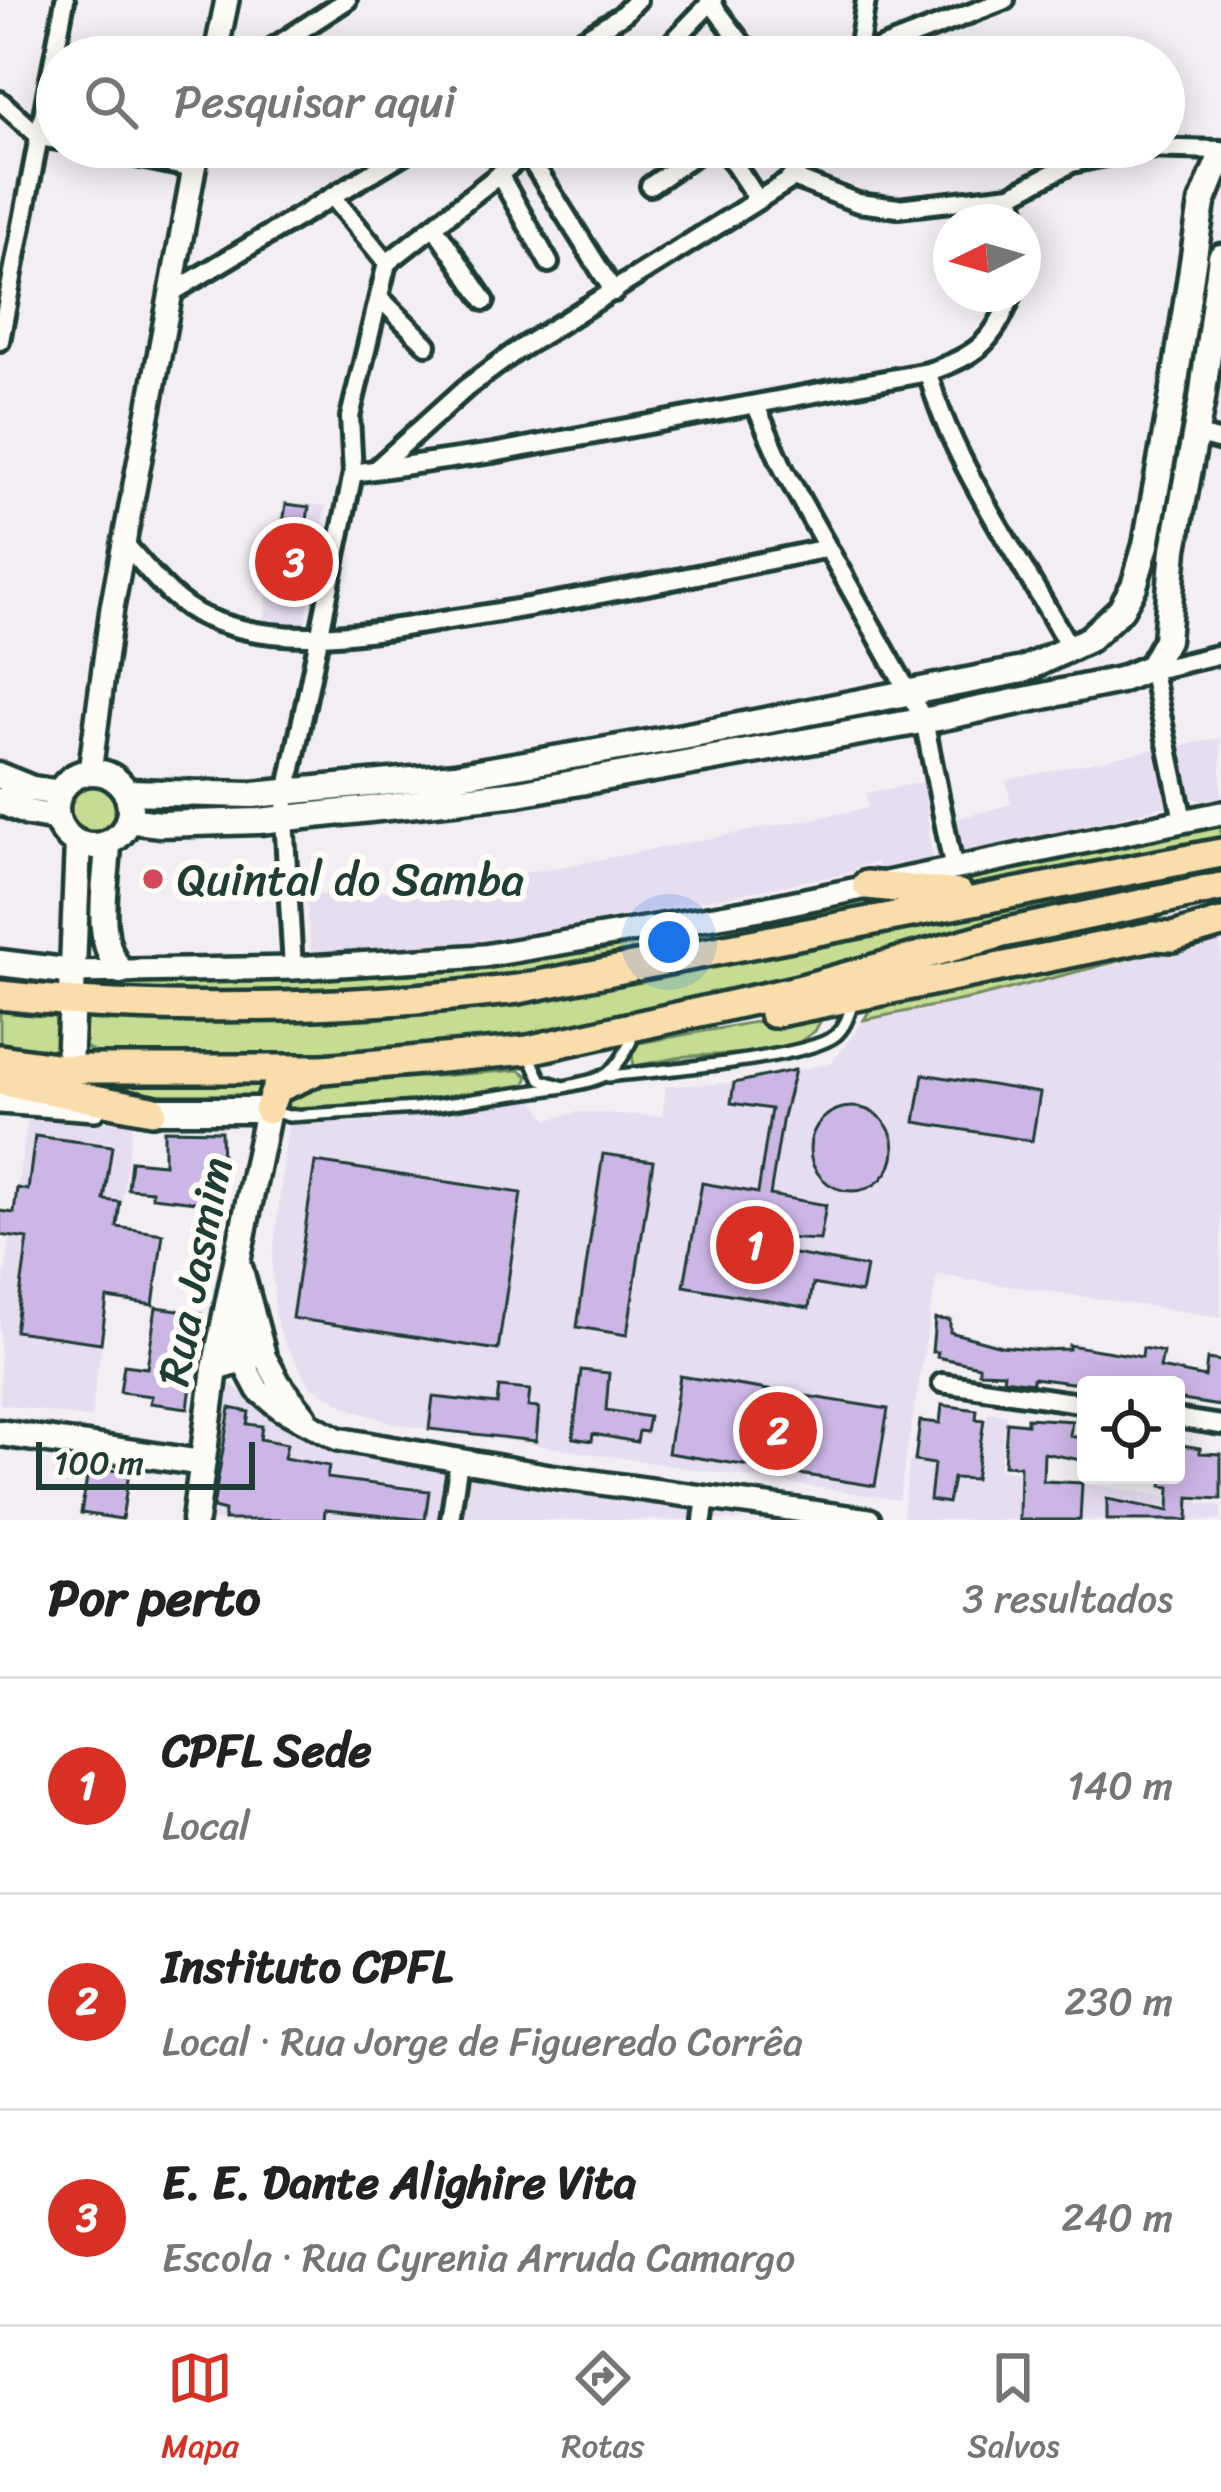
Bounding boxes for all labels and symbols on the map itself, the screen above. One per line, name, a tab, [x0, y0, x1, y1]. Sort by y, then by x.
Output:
north arrow	[933, 204, 1041, 312]
pin: 3	[255, 517, 333, 607]
place label: Quintal do Samba	[177, 840, 524, 920]
marker: Quintal do Samba	[140, 866, 166, 892]
your location	[639, 912, 699, 972]
street label: Rua Jasmim	[134, 1150, 256, 1393]
pin: 1	[716, 1200, 794, 1290]
pin: 2	[739, 1386, 817, 1476]
scale bar	[36, 1436, 255, 1489]

